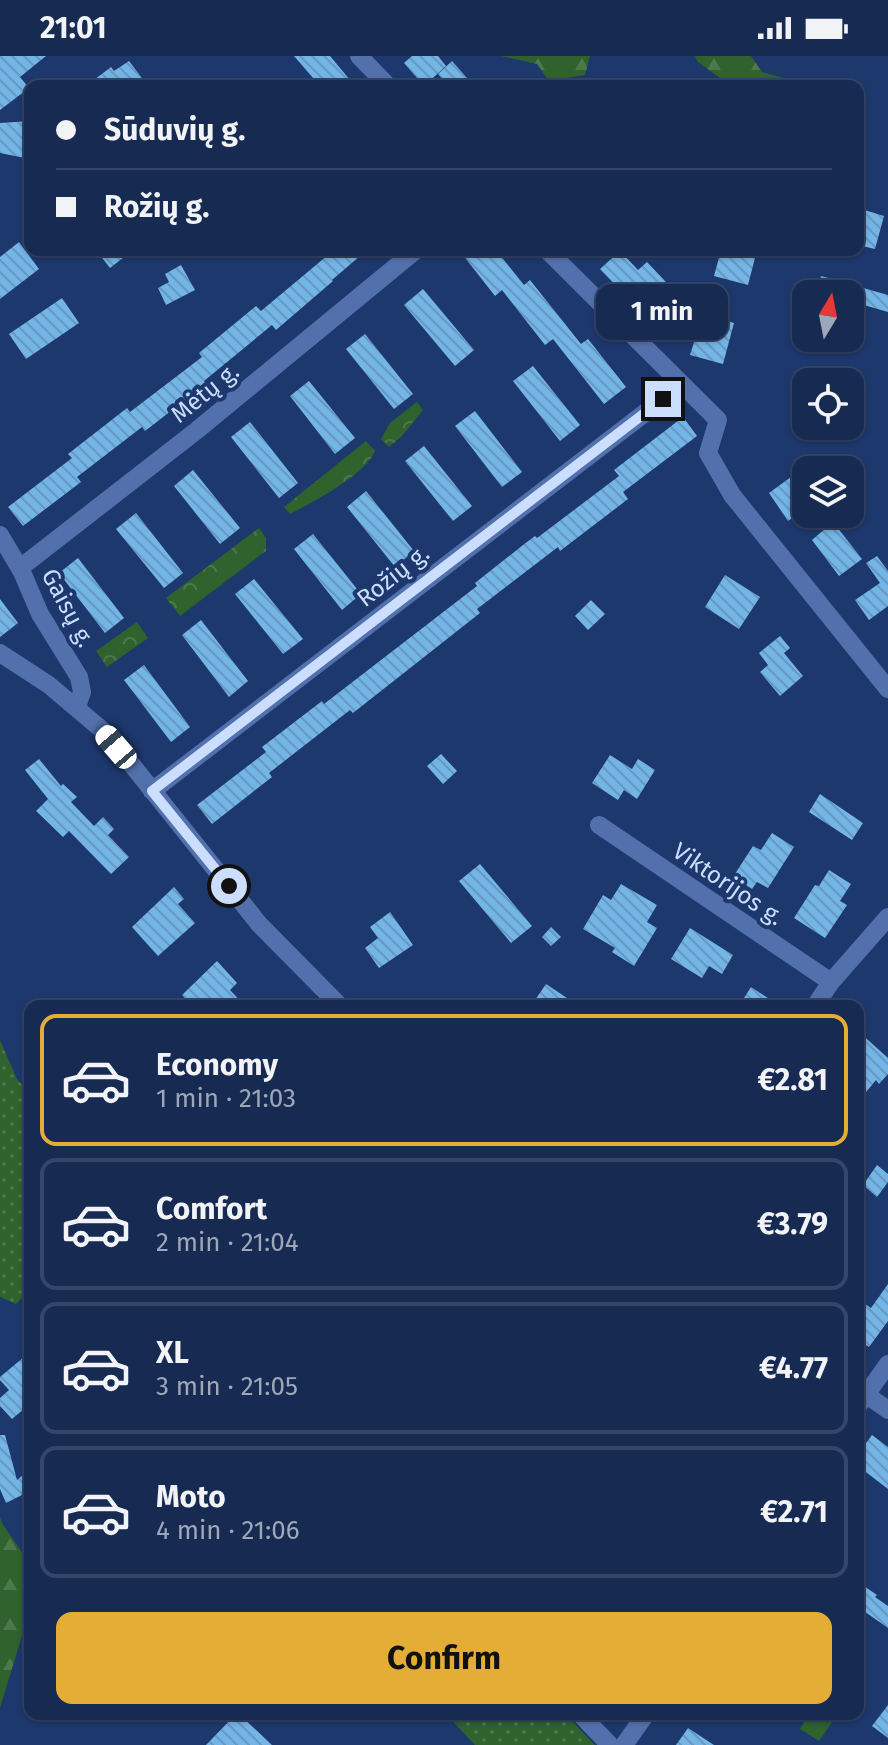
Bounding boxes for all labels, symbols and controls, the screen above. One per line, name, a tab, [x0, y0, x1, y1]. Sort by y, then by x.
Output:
text: 21:01	[40, 10, 107, 46]
text: Sūduvių g.	[104, 112, 245, 148]
text: Rožių g.	[104, 189, 210, 225]
north arrow	[792, 280, 864, 352]
map controls	[792, 280, 864, 528]
callout: 1 min	[597, 283, 729, 339]
text: 1 min	[631, 296, 693, 327]
street label: Mėtų g.	[165, 357, 245, 429]
button: locate	[792, 368, 864, 440]
route end	[645, 381, 681, 417]
button: layers	[792, 456, 864, 528]
street label: Rožių g.	[351, 539, 435, 613]
street label: Gaisų g.	[36, 564, 100, 652]
car	[91, 721, 141, 773]
street label: Viktorijos g.	[667, 837, 789, 931]
route start	[211, 868, 247, 904]
icon: car	[60, 1044, 132, 1116]
text: Economy	[156, 1047, 278, 1083]
text: €2.81	[757, 1062, 828, 1098]
text: 1 min · 21:03	[156, 1083, 296, 1114]
icon: car	[60, 1188, 132, 1260]
text: Comfort	[156, 1191, 267, 1227]
text: €3.79	[757, 1206, 828, 1242]
text: 2 min · 21:04	[156, 1227, 299, 1258]
icon: car	[60, 1332, 132, 1404]
text: XL	[156, 1335, 189, 1371]
text: €4.77	[759, 1350, 828, 1386]
text: 3 min · 21:05	[156, 1371, 298, 1402]
icon: car	[60, 1476, 132, 1548]
text: Moto	[156, 1479, 226, 1515]
text: €2.71	[760, 1494, 828, 1530]
text: 4 min · 21:06	[156, 1515, 300, 1546]
button: Confirm	[56, 1612, 832, 1704]

